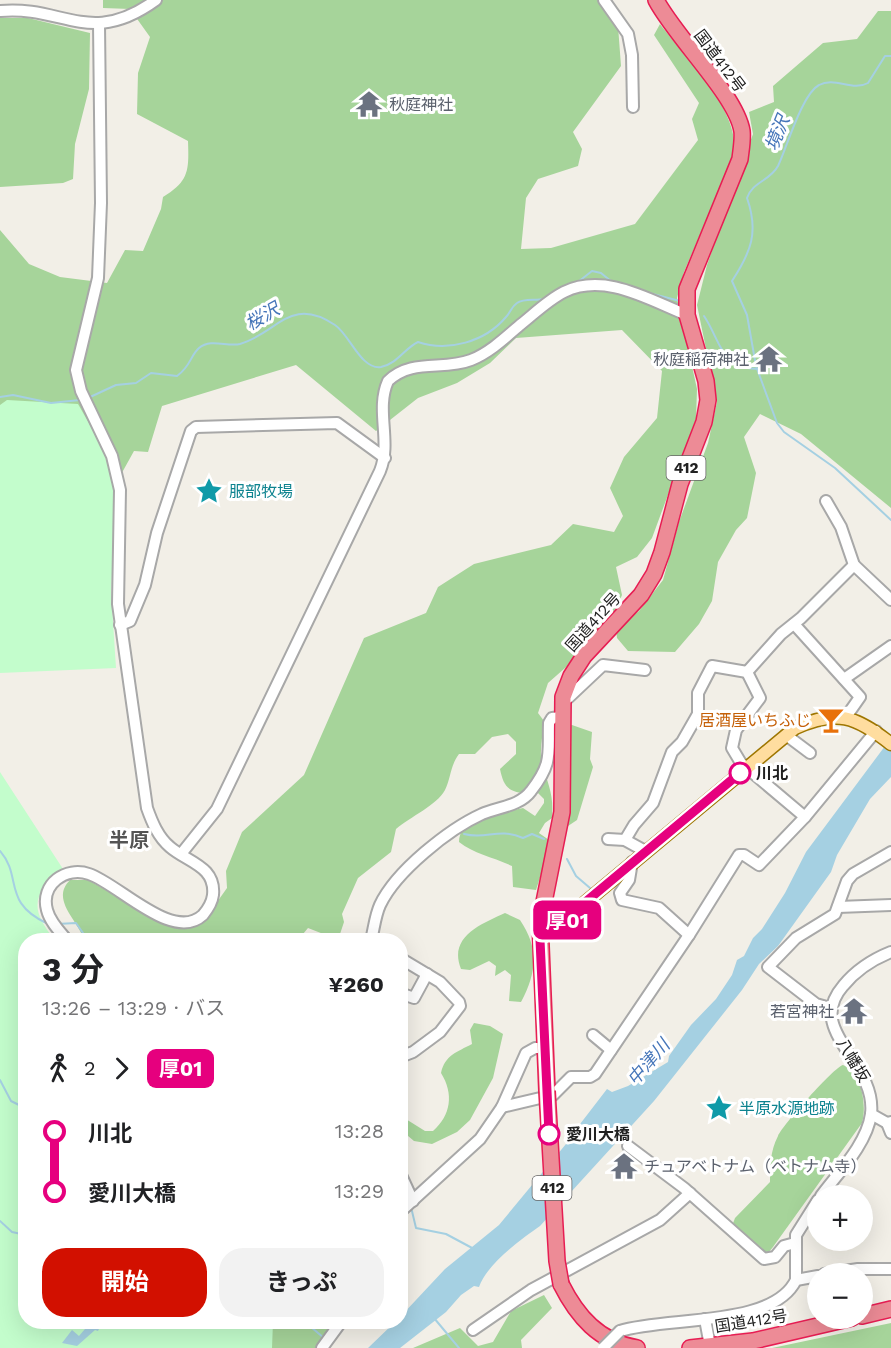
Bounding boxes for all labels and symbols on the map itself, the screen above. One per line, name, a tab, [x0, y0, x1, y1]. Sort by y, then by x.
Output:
street label: 国道412号	[690, 26, 750, 96]
temple icon: 秋庭神社	[354, 89, 384, 119]
place label: 秋庭神社	[389, 95, 453, 114]
water label: 境沢	[761, 111, 794, 154]
water label: 桜沢	[241, 297, 285, 334]
temple icon: 秋庭稲荷神社	[754, 344, 784, 374]
place label: 秋庭稲荷神社	[653, 350, 749, 369]
road number: 412	[666, 456, 706, 480]
place icon: 服部牧場	[194, 476, 224, 506]
place label: 服部牧場	[229, 482, 293, 501]
street label: 国道412号	[561, 588, 625, 656]
bar icon: 居酒屋いちふじ	[816, 705, 846, 735]
place label: 居酒屋いちふじ	[699, 711, 811, 730]
marker: 川北	[729, 762, 751, 784]
place label: 川北	[756, 764, 788, 783]
district label: 半原	[109, 828, 149, 852]
line badge: 厚01	[532, 900, 602, 940]
temple icon: 若宮神社	[839, 996, 869, 1026]
place label: 若宮神社	[770, 1002, 834, 1021]
water label: 中津川	[622, 1033, 675, 1089]
street label: 八幡坂	[832, 1035, 874, 1085]
place icon: 半原水源地跡	[704, 1093, 734, 1123]
place label: 半原水源地跡	[739, 1099, 835, 1118]
marker: 愛川大橋	[538, 1123, 560, 1145]
place label: 愛川大橋	[566, 1125, 630, 1144]
temple icon: チュアベトナム（ベトナム寺）	[609, 1151, 639, 1181]
place label: チュアベトナム（ベトナム寺）	[644, 1157, 866, 1176]
road number: 412	[532, 1176, 572, 1200]
street label: 国道412号	[713, 1306, 789, 1336]

